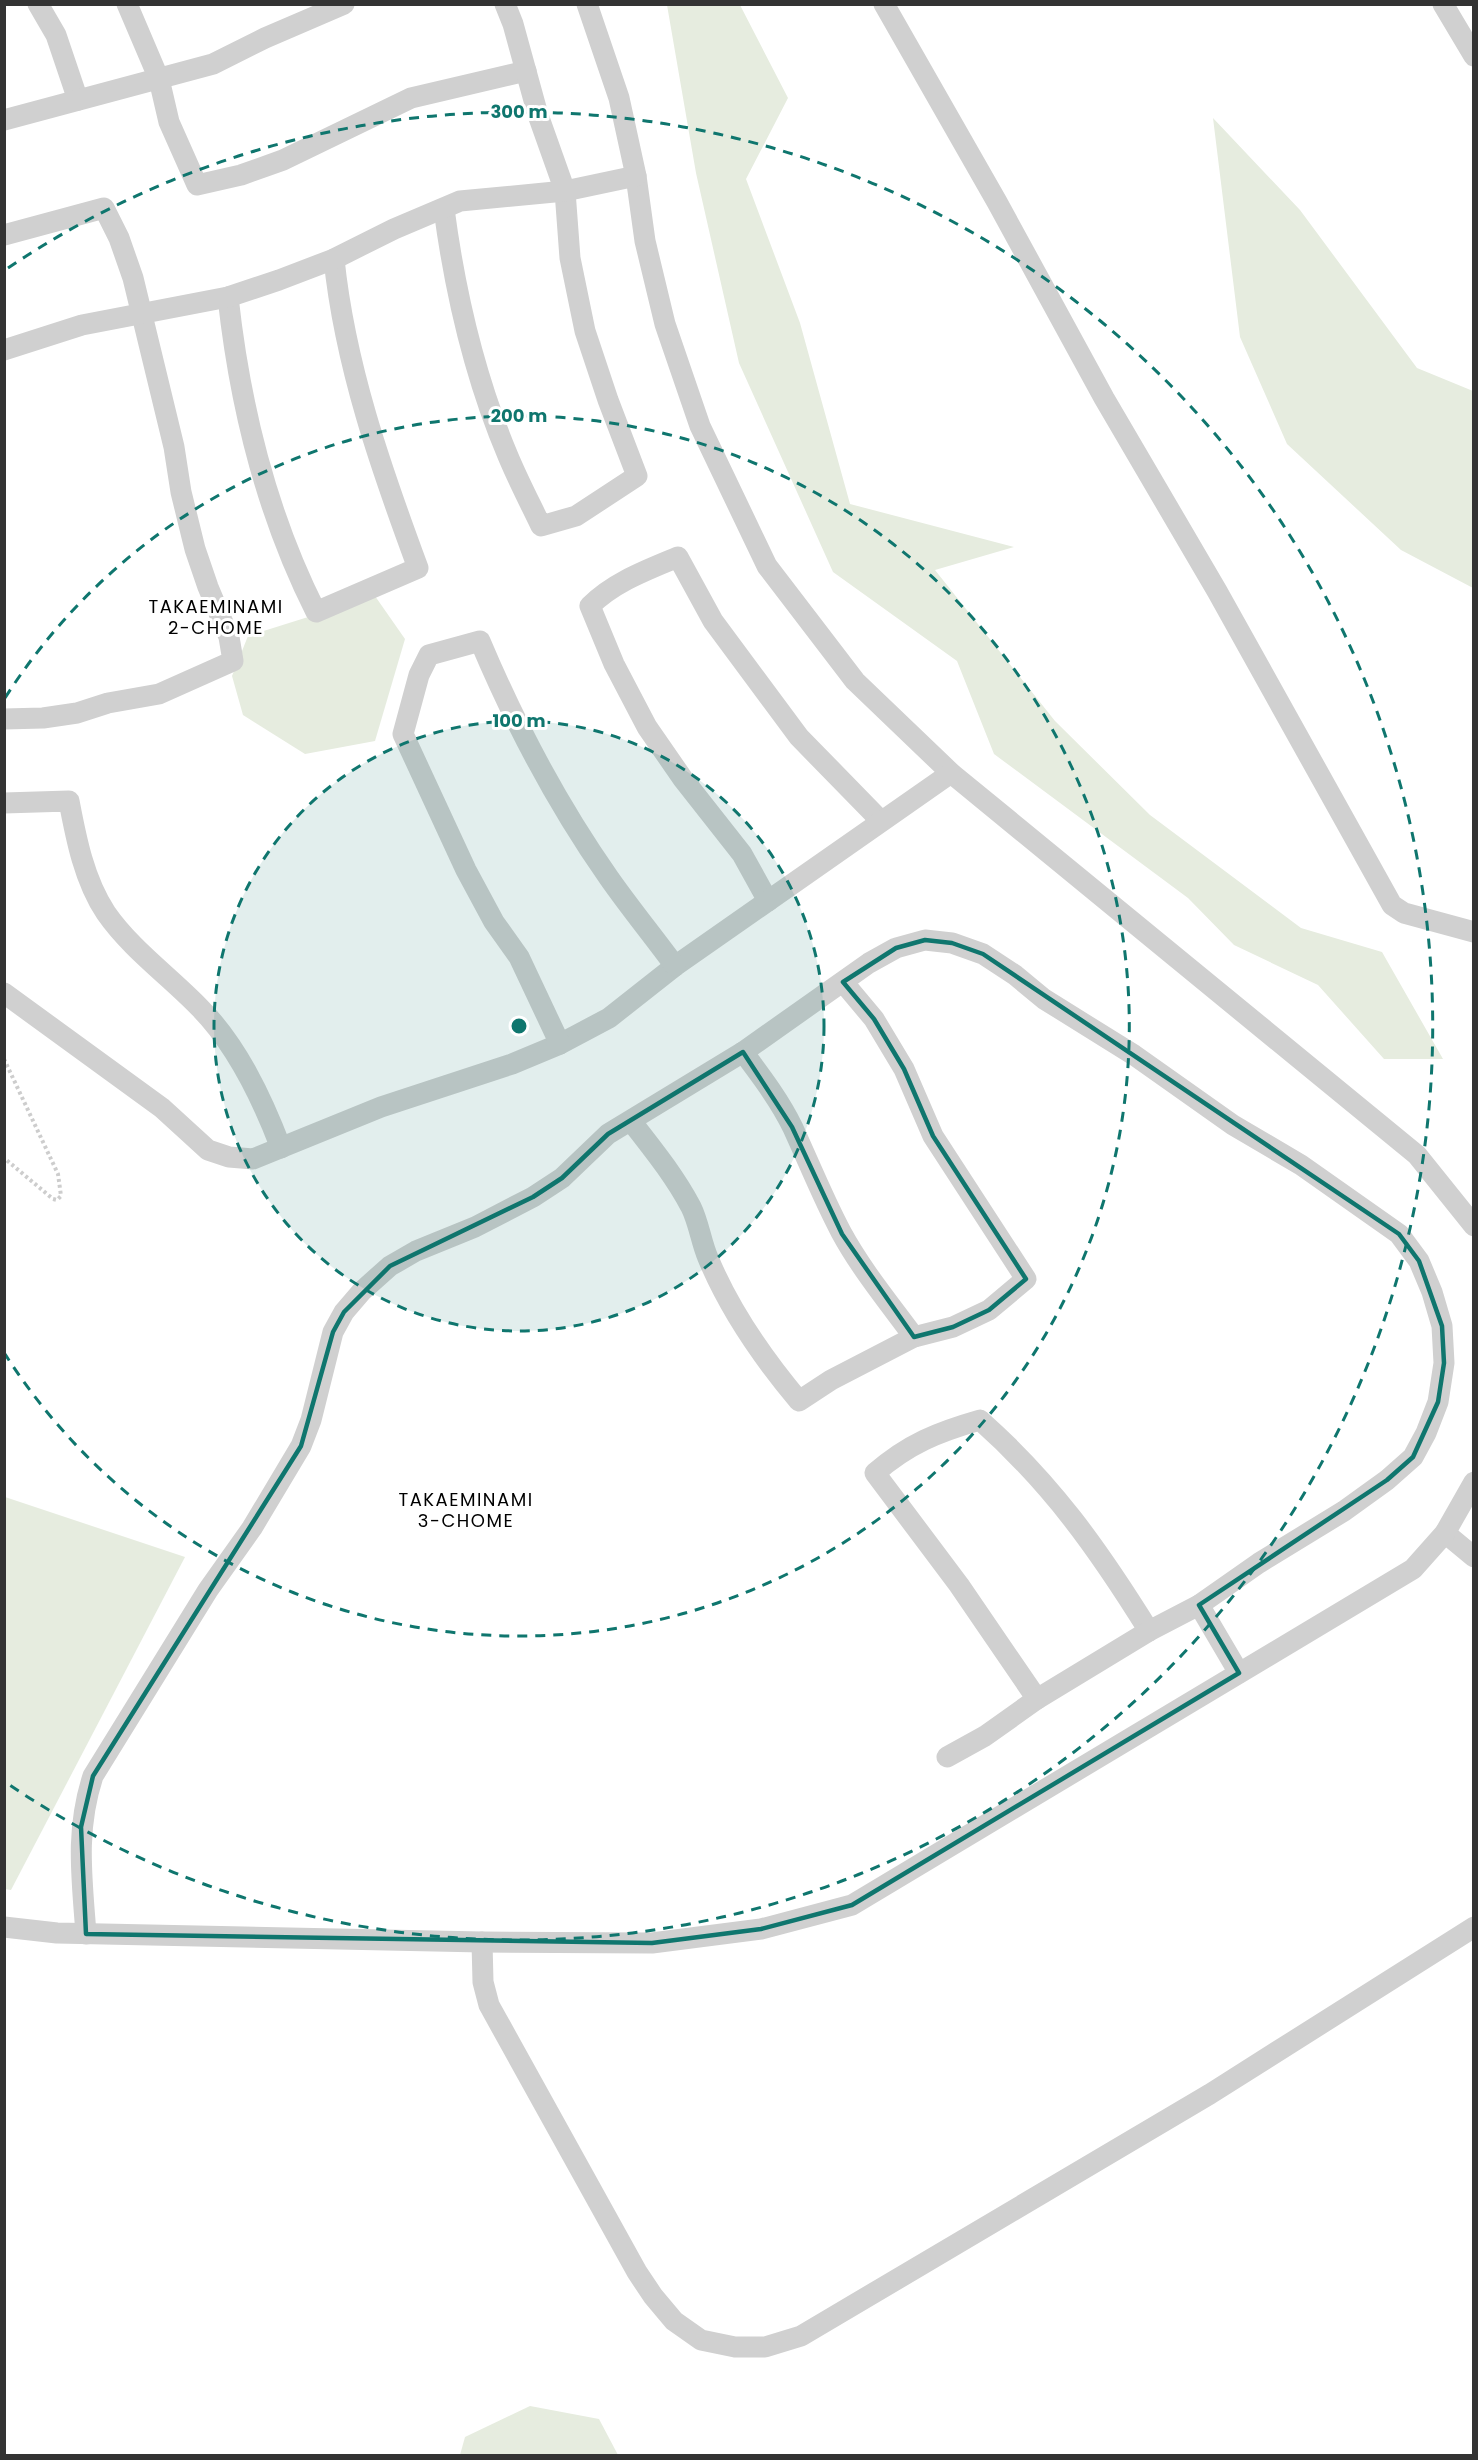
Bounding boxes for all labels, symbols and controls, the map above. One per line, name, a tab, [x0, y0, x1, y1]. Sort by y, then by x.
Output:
text: 300 m	[490, 99, 548, 124]
text: 200 m	[491, 403, 547, 428]
district label: TAKAEMINAMI 2-CHOME	[148, 594, 284, 640]
text: 100 m	[492, 708, 546, 733]
centre of rings	[509, 1016, 529, 1036]
district label: TAKAEMINAMI 3-CHOME	[398, 1487, 534, 1533]

